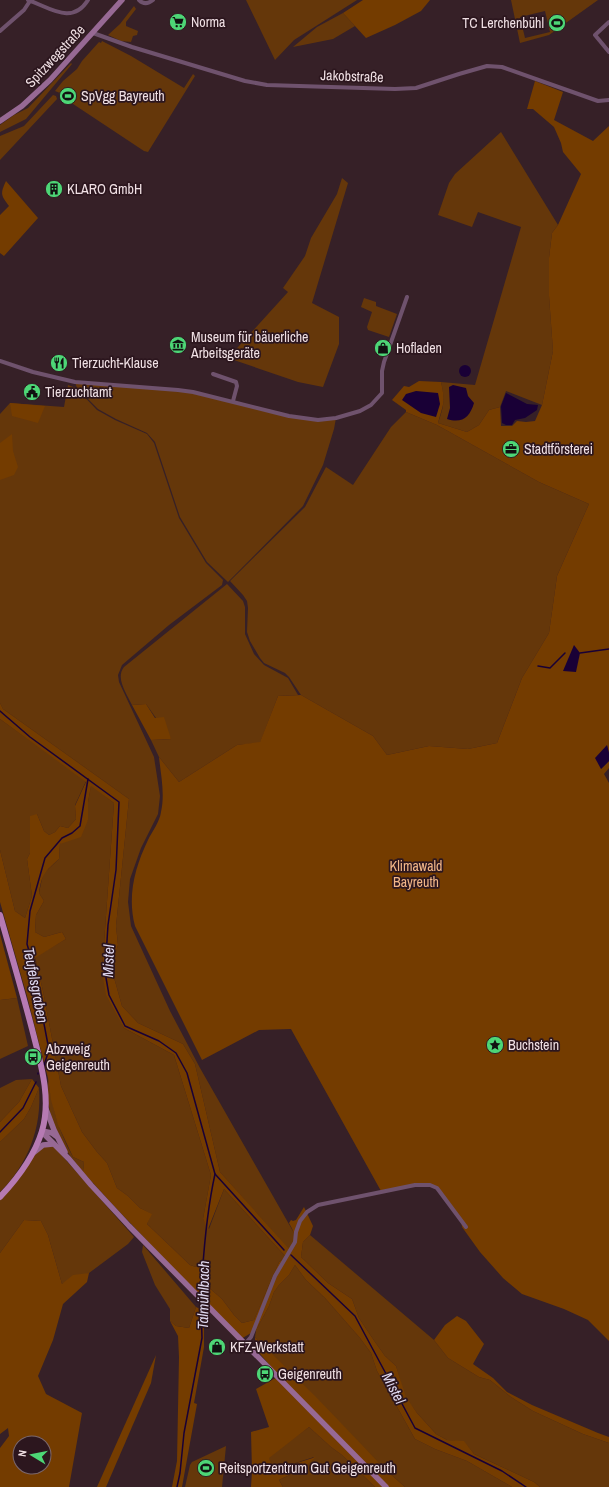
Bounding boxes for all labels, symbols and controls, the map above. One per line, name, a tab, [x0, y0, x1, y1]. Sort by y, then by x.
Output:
supermarket icon: Norma	[168, 12, 188, 32]
place label: Norma	[191, 13, 226, 31]
sports icon: TC Lerchenbühl	[547, 13, 567, 33]
place label: TC Lerchenbühl	[462, 14, 544, 32]
street label: Spitzwegstraße	[21, 21, 89, 91]
street label: Jakobstraße	[320, 66, 384, 86]
sports icon: SpVgg Bayreuth	[58, 86, 78, 106]
place label: SpVgg Bayreuth	[81, 87, 165, 105]
building icon: KLARO GmbH	[44, 179, 64, 199]
place label: KLARO GmbH	[67, 180, 142, 198]
place label: Museum für bäuerliche Arbeitsgeräte	[190, 328, 308, 362]
museum icon: Museum für bäuerliche Arbeitsgeräte	[168, 335, 188, 355]
shop icon: Hofladen	[373, 338, 393, 358]
place label: Hofladen	[396, 339, 442, 357]
restaurant icon: Tierzucht-Klause	[49, 353, 69, 373]
place label: Tierzucht-Klause	[72, 354, 159, 372]
public building icon: Tierzuchtamt	[22, 382, 42, 402]
place label: Tierzuchtamt	[45, 383, 112, 401]
office icon: Stadtförsterei	[501, 439, 521, 459]
place label: Stadtförsterei	[524, 440, 593, 458]
park label: Klimawald Bayreuth	[390, 857, 442, 891]
water label: Mistel	[97, 944, 119, 978]
water label: Teufelsgraben	[18, 945, 54, 1025]
place icon: Buchstein	[485, 1035, 505, 1055]
place label: Buchstein	[508, 1036, 559, 1054]
place label: Abzweig Geigenreuth	[45, 1040, 110, 1074]
bus stop icon: Abzweig Geigenreuth	[23, 1047, 43, 1067]
water label: Talmühlbach	[192, 1260, 214, 1330]
shop icon: KFZ-Werkstatt	[207, 1337, 227, 1357]
place label: KFZ-Werkstatt	[230, 1338, 304, 1356]
bus stop icon: Geigenreuth	[255, 1364, 275, 1384]
place label: Geigenreuth	[278, 1365, 342, 1383]
water label: Mistel	[377, 1369, 411, 1408]
north arrow	[12, 1435, 52, 1475]
text: N	[15, 1449, 30, 1458]
sports icon: Reitsportzentrum Gut Geigenreuth	[196, 1458, 216, 1478]
place label: Reitsportzentrum Gut Geigenreuth	[219, 1459, 396, 1477]

